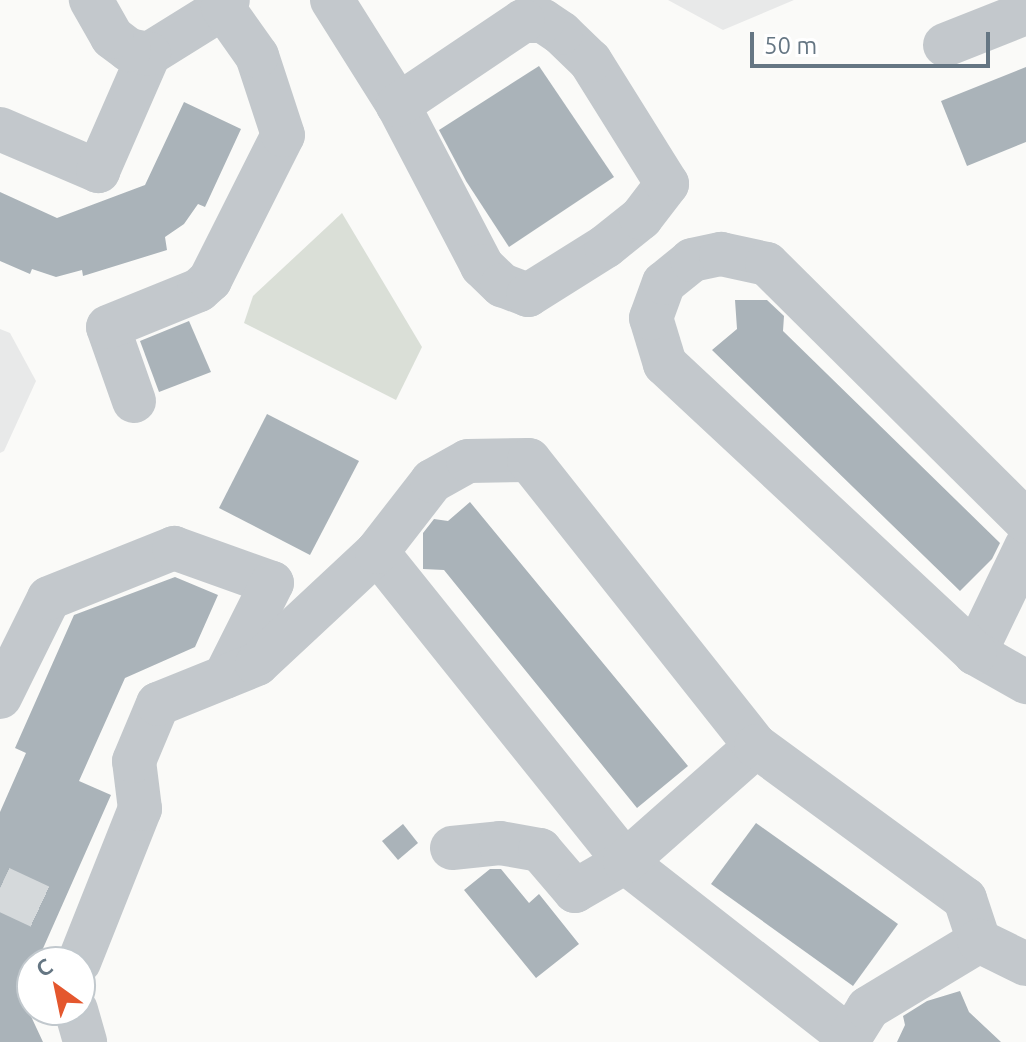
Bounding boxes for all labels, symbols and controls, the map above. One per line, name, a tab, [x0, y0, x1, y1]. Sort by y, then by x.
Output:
scale bar	[754, 16, 994, 66]
text: 50 m	[764, 32, 817, 59]
north arrow	[16, 946, 96, 1026]
text: С	[31, 953, 56, 981]

